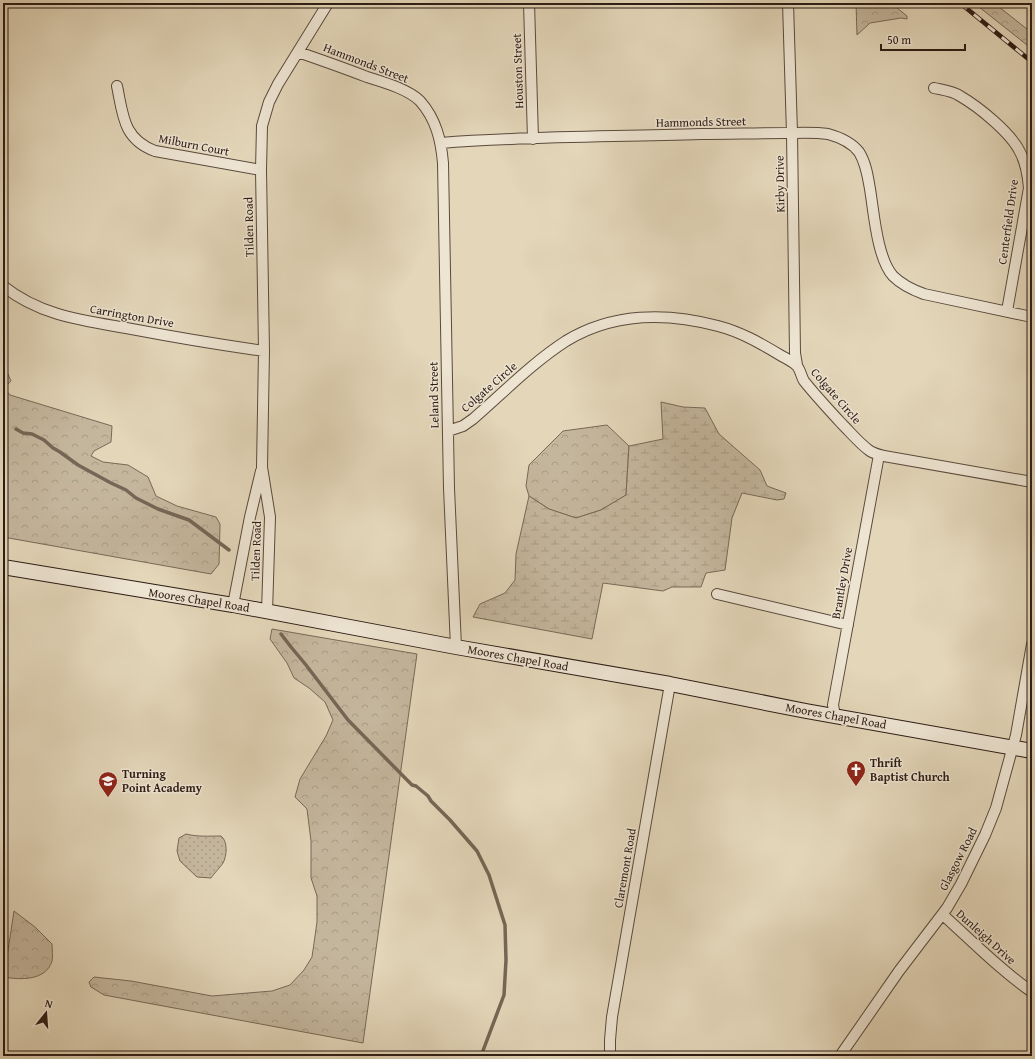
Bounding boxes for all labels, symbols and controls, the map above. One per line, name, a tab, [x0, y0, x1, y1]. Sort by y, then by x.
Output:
scale bar	[881, 26, 965, 52]
text: 50 m	[887, 31, 911, 48]
street label: Houston Street	[508, 32, 527, 109]
street label: Hammonds Street	[321, 38, 412, 87]
street label: Hammonds Street	[656, 112, 747, 131]
street label: Milburn Court	[157, 129, 232, 160]
street label: Kirby Drive	[770, 155, 788, 213]
street label: Centerfield Drive	[993, 178, 1022, 266]
street label: Tilden Road	[239, 196, 258, 257]
street label: Carrington Drive	[89, 300, 176, 331]
street label: Colgate Circle	[457, 357, 521, 416]
street label: Leland Street	[424, 361, 443, 428]
street label: Colgate Circle	[807, 364, 866, 428]
street label: Tilden Road	[246, 520, 265, 581]
street label: Brantley Drive	[827, 545, 856, 620]
street label: Moores Chapel Road	[147, 583, 251, 616]
street label: Moores Chapel Road	[466, 640, 570, 675]
street label: Moores Chapel Road	[784, 698, 888, 733]
place label: Thrift Baptist Church	[870, 754, 950, 785]
church icon: Thrift Baptist Church	[845, 759, 867, 787]
place label: Turning Point Academy	[122, 765, 203, 796]
school or university icon: Turning Point Academy	[97, 770, 119, 798]
street label: Glasgow Road	[934, 824, 981, 893]
street label: Claremont Road	[609, 826, 640, 909]
street label: Dunleigh Drive	[953, 905, 1020, 968]
north arrow	[26, 993, 66, 1033]
text: N	[43, 995, 55, 1012]

